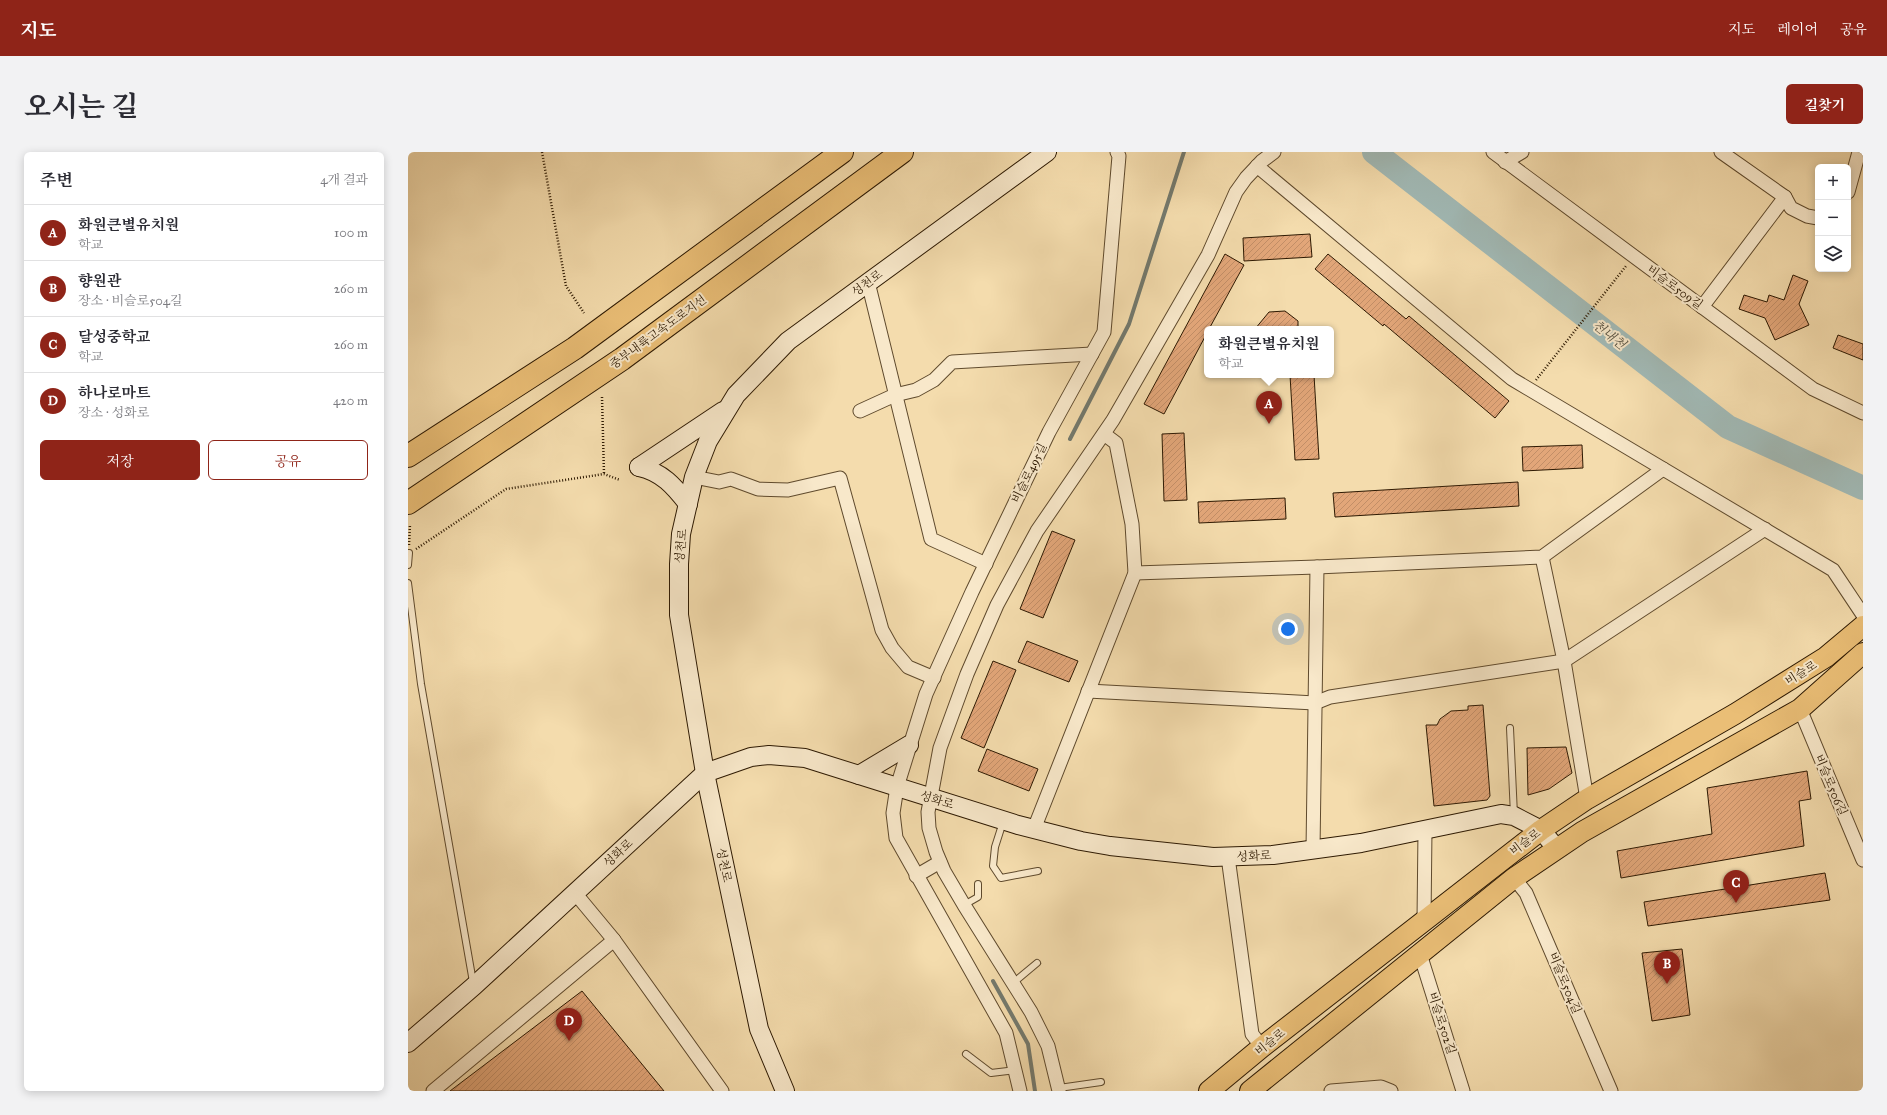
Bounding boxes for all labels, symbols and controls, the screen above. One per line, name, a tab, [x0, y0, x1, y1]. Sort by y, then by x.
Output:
text: 지도	[20, 19, 57, 42]
text: 지도	[1728, 21, 1755, 38]
text: 레이어	[1777, 21, 1818, 38]
text: 공유	[1840, 21, 1867, 38]
button: 길찾기	[1786, 84, 1863, 124]
text: 오시는 길	[24, 89, 138, 124]
map controls	[1815, 164, 1851, 272]
button: +	[1815, 164, 1851, 200]
text: 주변	[40, 170, 73, 191]
text: 4개 결과	[320, 172, 368, 188]
button: −	[1815, 200, 1851, 236]
text: 화원큰별유치원	[78, 216, 179, 234]
text: A	[49, 225, 57, 241]
text: 100 m	[334, 225, 368, 241]
button: layers	[1815, 236, 1851, 272]
text: 학교	[78, 237, 103, 253]
street label: 비슬로509길	[1644, 262, 1706, 312]
street label: 성천로	[849, 267, 885, 299]
text: 향원관	[78, 272, 121, 290]
text: B	[49, 281, 57, 297]
text: 260 m	[334, 281, 368, 297]
street label: 중부내륙고속도로지선	[607, 292, 709, 372]
text: 장소 · 비슬로504길	[78, 293, 183, 309]
water label: 천내천	[1589, 317, 1630, 354]
popup	[1204, 326, 1334, 378]
text: 달성중학교	[78, 328, 150, 346]
text: 화원큰별유치원	[1218, 335, 1320, 353]
text: C	[49, 337, 57, 353]
text: 260 m	[334, 337, 368, 353]
text: 학교	[78, 349, 103, 365]
text: 학교	[1218, 356, 1243, 372]
text: 하나로마트	[78, 384, 150, 402]
pin: A	[1256, 391, 1282, 424]
text: D	[48, 393, 58, 409]
text: 420 m	[333, 393, 368, 409]
text: 장소 · 성화로	[78, 405, 149, 421]
button: 저장	[40, 440, 200, 480]
button: 공유	[208, 440, 368, 480]
street label: 비슬로495길	[1008, 441, 1050, 505]
street label: 성천로	[672, 528, 690, 564]
your location	[1278, 619, 1298, 639]
street label: 비슬로	[1783, 658, 1820, 688]
street label: 비슬로506길	[1812, 752, 1850, 818]
street label: 성화로	[918, 788, 956, 812]
street label: 비슬로	[1507, 826, 1543, 858]
street label: 성화로	[601, 836, 636, 870]
street label: 성천로	[714, 847, 735, 884]
street label: 성화로	[1236, 848, 1272, 864]
pin: C	[1723, 870, 1749, 903]
street label: 비슬로504길	[1546, 950, 1584, 1016]
pin: B	[1654, 951, 1680, 984]
street label: 비슬로502길	[1425, 990, 1459, 1056]
pin: D	[556, 1008, 582, 1041]
street label: 비슬로	[1252, 1025, 1288, 1058]

